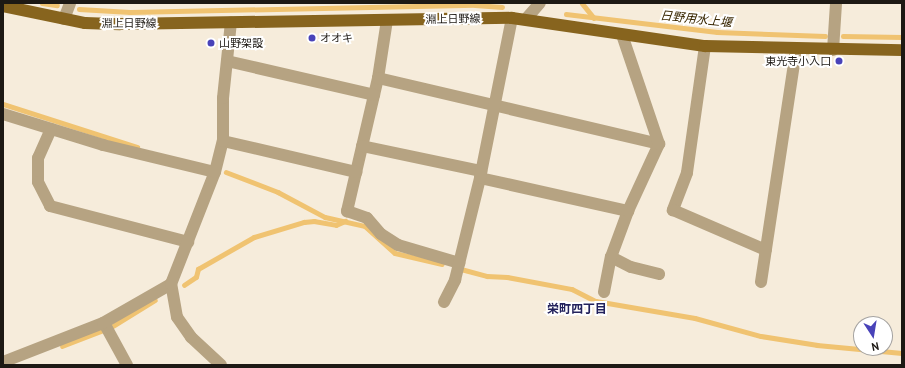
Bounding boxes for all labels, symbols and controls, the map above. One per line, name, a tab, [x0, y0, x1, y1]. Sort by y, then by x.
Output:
water label: 日野用水上堰	[659, 8, 733, 30]
street label: 淵上日野線	[425, 12, 481, 26]
street label: 淵上日野線	[102, 16, 156, 30]
place label: オオキ	[320, 31, 353, 45]
marker: オオキ	[307, 33, 317, 43]
place label: 山野架設	[219, 36, 263, 50]
marker: 山野架設	[206, 38, 216, 48]
place label: 東光寺小入口	[765, 54, 831, 68]
marker: 東光寺小入口	[834, 56, 844, 66]
district label: 栄町四丁目	[547, 302, 607, 316]
north arrow	[853, 316, 893, 356]
text: N	[870, 339, 880, 354]

